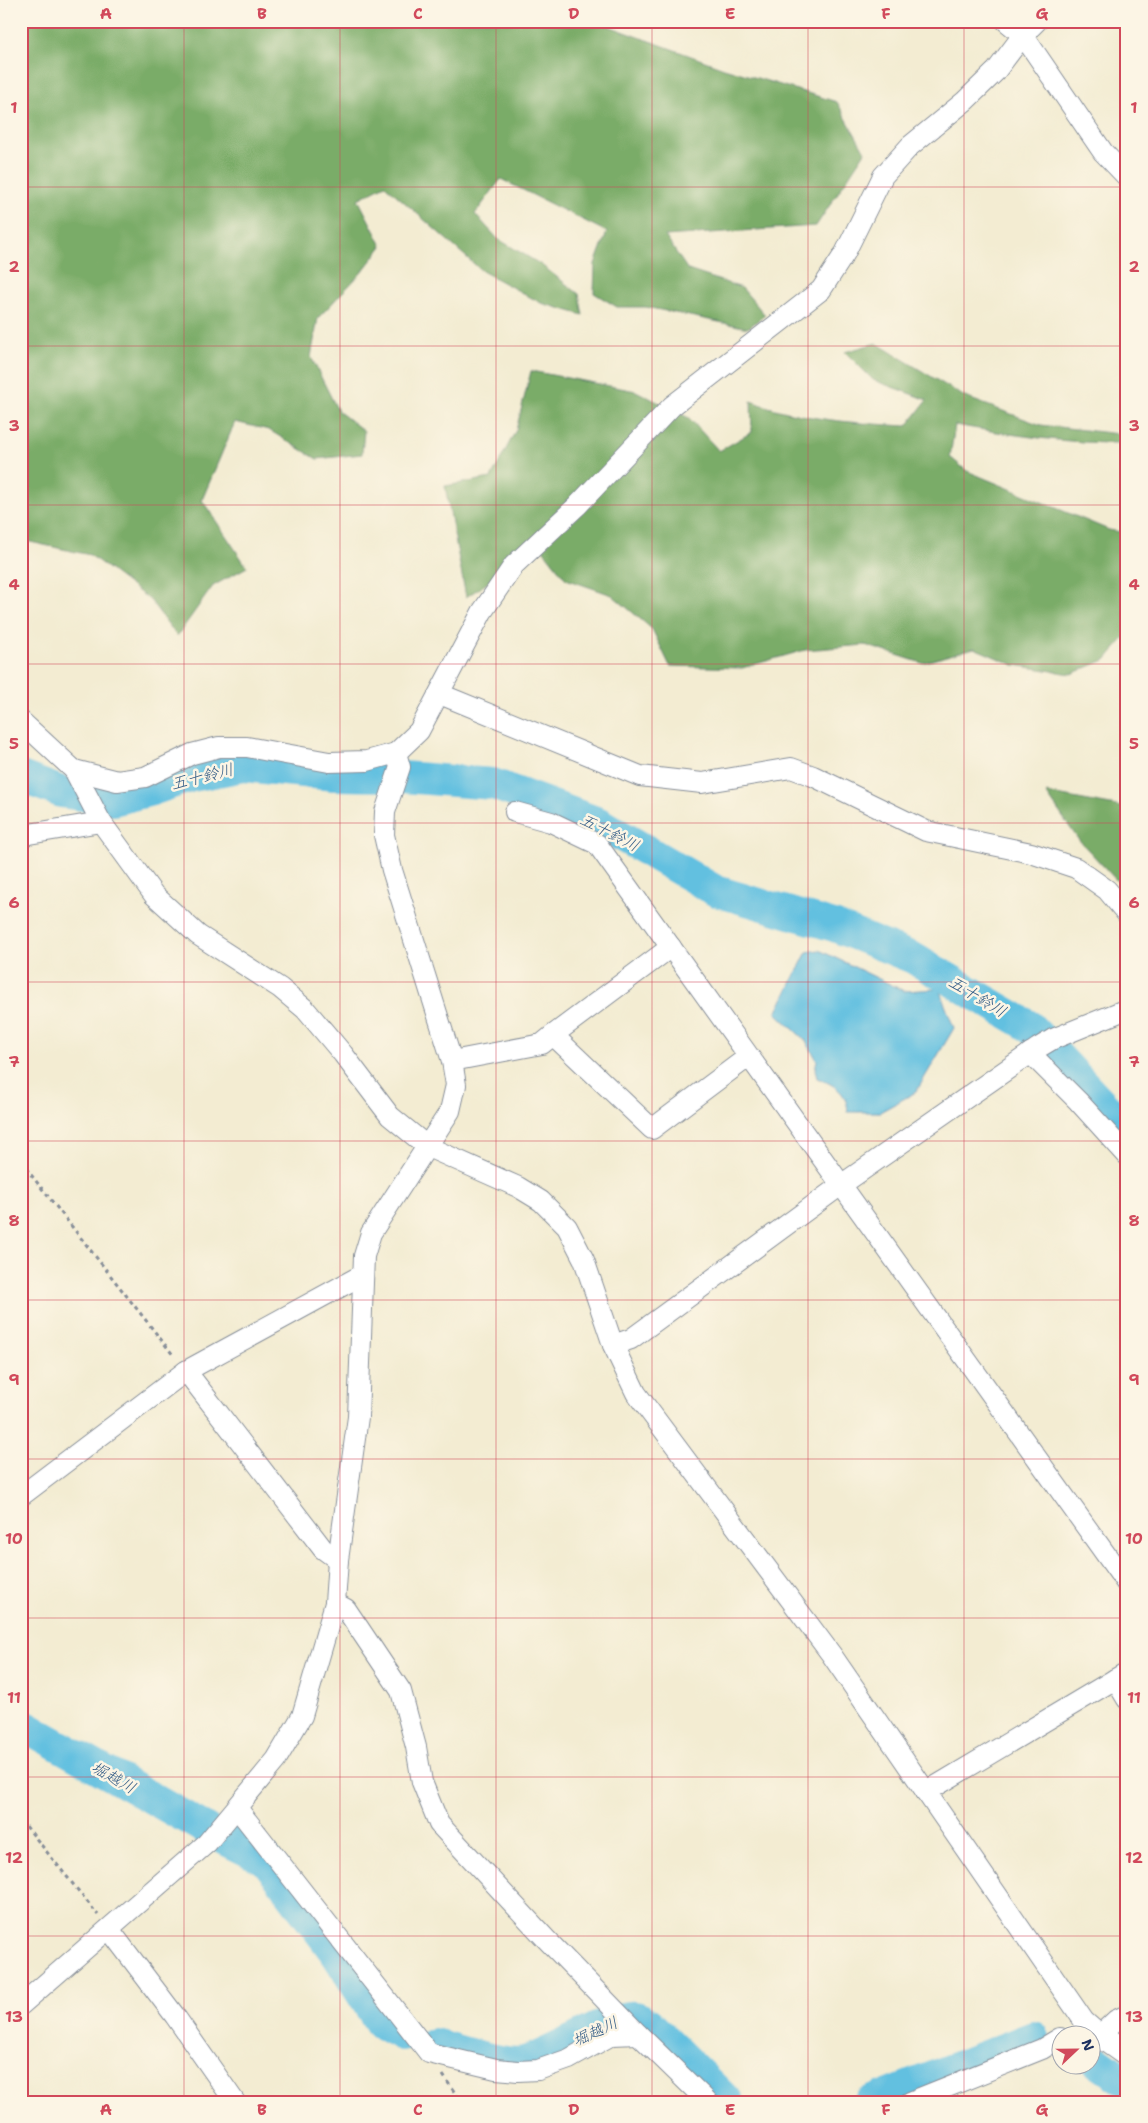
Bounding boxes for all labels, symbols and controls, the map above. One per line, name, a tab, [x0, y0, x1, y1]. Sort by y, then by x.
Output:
text: A	[100, 3, 112, 24]
text: B	[257, 3, 267, 24]
text: C	[413, 3, 423, 24]
text: D	[568, 3, 580, 24]
text: E	[725, 3, 735, 24]
text: F	[881, 3, 891, 24]
text: G	[1036, 3, 1049, 24]
text: 1	[10, 97, 18, 118]
text: 1	[1130, 97, 1138, 118]
text: 2	[8, 256, 20, 277]
text: 2	[1128, 256, 1140, 277]
text: 3	[8, 415, 20, 436]
text: 3	[1128, 415, 1140, 436]
text: 4	[8, 574, 20, 595]
text: 4	[1128, 574, 1140, 595]
text: 5	[9, 733, 19, 754]
text: 5	[1129, 733, 1139, 754]
water label: 五十鈴川	[169, 759, 236, 794]
water label: 五十鈴川	[576, 809, 643, 856]
text: 6	[8, 892, 20, 913]
text: 6	[1128, 892, 1140, 913]
water label: 五十鈴川	[945, 971, 1011, 1022]
text: 7	[8, 1051, 20, 1072]
text: 7	[1128, 1051, 1140, 1072]
text: 8	[8, 1210, 20, 1231]
text: 8	[1128, 1210, 1140, 1231]
text: 9	[8, 1369, 20, 1390]
text: 9	[1128, 1369, 1140, 1390]
text: 10	[5, 1528, 23, 1549]
text: 10	[1125, 1528, 1143, 1549]
text: 11	[7, 1687, 21, 1708]
text: 11	[1127, 1687, 1141, 1708]
water label: 堀越川	[88, 1757, 140, 1798]
text: 12	[5, 1847, 23, 1868]
text: 12	[1125, 1847, 1143, 1868]
text: 13	[5, 2006, 23, 2027]
text: 13	[1125, 2006, 1143, 2027]
water label: 堀越川	[569, 2012, 621, 2051]
north arrow	[1050, 2026, 1100, 2076]
text: N	[1078, 2037, 1098, 2054]
text: A	[100, 2099, 112, 2120]
text: B	[257, 2099, 267, 2120]
text: C	[413, 2099, 423, 2120]
text: D	[568, 2099, 580, 2120]
text: E	[725, 2099, 735, 2120]
text: F	[881, 2099, 891, 2120]
text: G	[1036, 2099, 1049, 2120]

